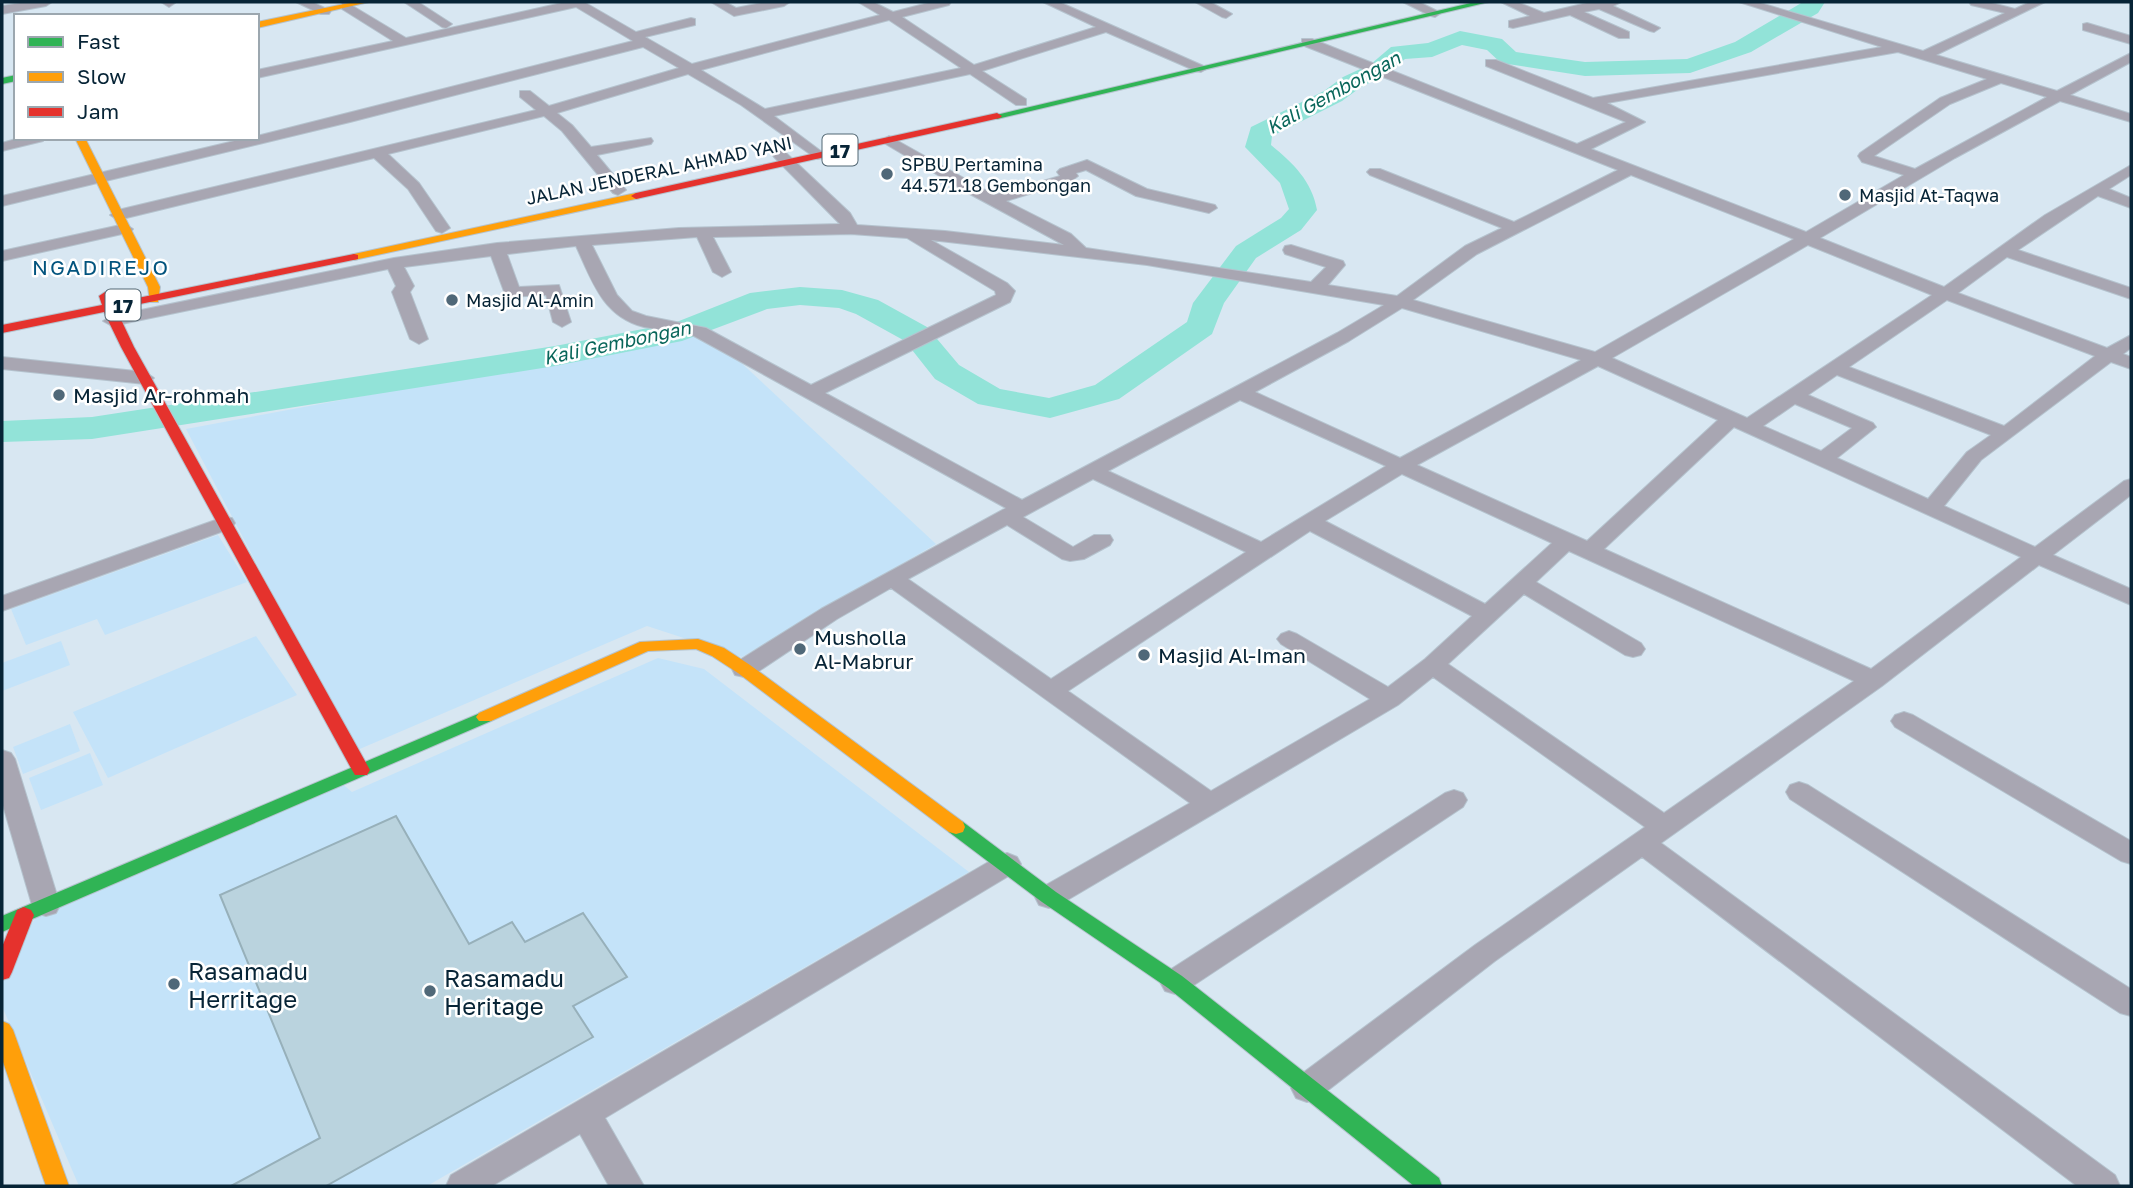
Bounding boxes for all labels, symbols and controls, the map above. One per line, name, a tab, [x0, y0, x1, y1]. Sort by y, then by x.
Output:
legend	[14, 14, 259, 140]
text: Fast	[77, 28, 120, 54]
water label: Kali Gembongan	[1262, 45, 1405, 138]
text: Slow	[77, 63, 126, 89]
text: Jam	[77, 98, 119, 124]
street label: JALAN JENDERAL AHMAD YANI	[524, 131, 794, 209]
road number: 17	[822, 134, 858, 166]
place label: SPBU Pertamina 44.571.18 Gembongan	[901, 153, 1091, 196]
marker: SPBU Pertamina 44.571.18 Gembongan	[879, 166, 895, 182]
place label: Masjid At-Taqwa	[1859, 184, 1999, 206]
marker: Masjid At-Taqwa	[1837, 187, 1853, 203]
district label: NGADIREJO	[32, 254, 170, 280]
place label: Masjid Al-Amin	[466, 289, 594, 311]
road number: 17	[106, 290, 140, 320]
marker: Masjid Al-Amin	[444, 292, 460, 308]
water label: Kali Gembongan	[541, 315, 694, 369]
place label: Masjid Ar-rohmah	[73, 382, 249, 408]
marker: Masjid Ar-rohmah	[51, 387, 67, 403]
place label: Musholla Al-Mabrur	[814, 624, 913, 674]
marker: Musholla Al-Mabrur	[792, 641, 808, 657]
place label: Masjid Al-Iman	[1158, 642, 1306, 668]
marker: Masjid Al-Iman	[1136, 647, 1152, 663]
place label: Rasamadu Herritage	[188, 956, 308, 1013]
place label: Rasamadu Heritage	[444, 963, 564, 1020]
marker: Rasamadu Herritage	[166, 976, 182, 992]
marker: Rasamadu Heritage	[422, 983, 438, 999]

